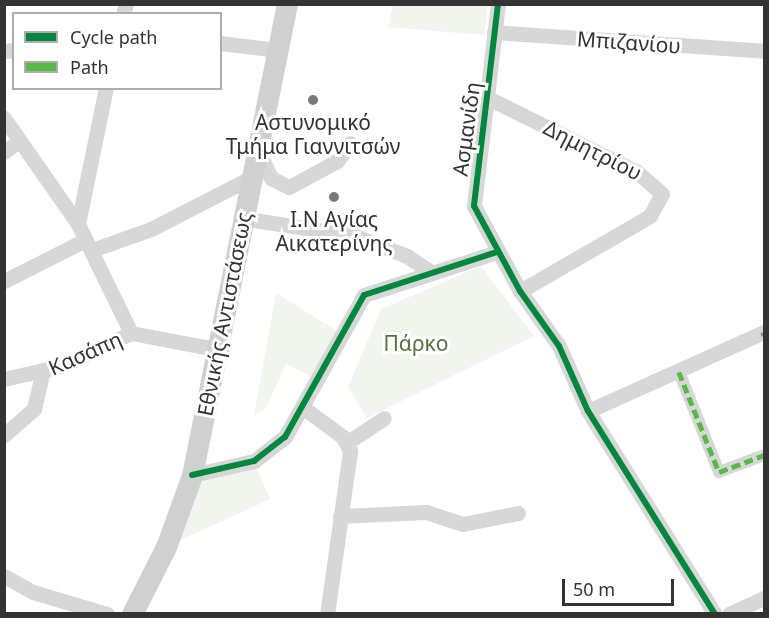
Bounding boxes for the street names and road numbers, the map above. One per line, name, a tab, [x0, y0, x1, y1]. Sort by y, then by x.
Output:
street label: Μπιζανίου	[576, 26, 682, 58]
street label: Ασμανίδη	[447, 80, 485, 178]
street label: Δημητρίου	[540, 115, 646, 185]
street label: Εθνικής Αντιστάσεως	[192, 210, 256, 418]
street label: Κασάπη	[44, 326, 126, 380]

